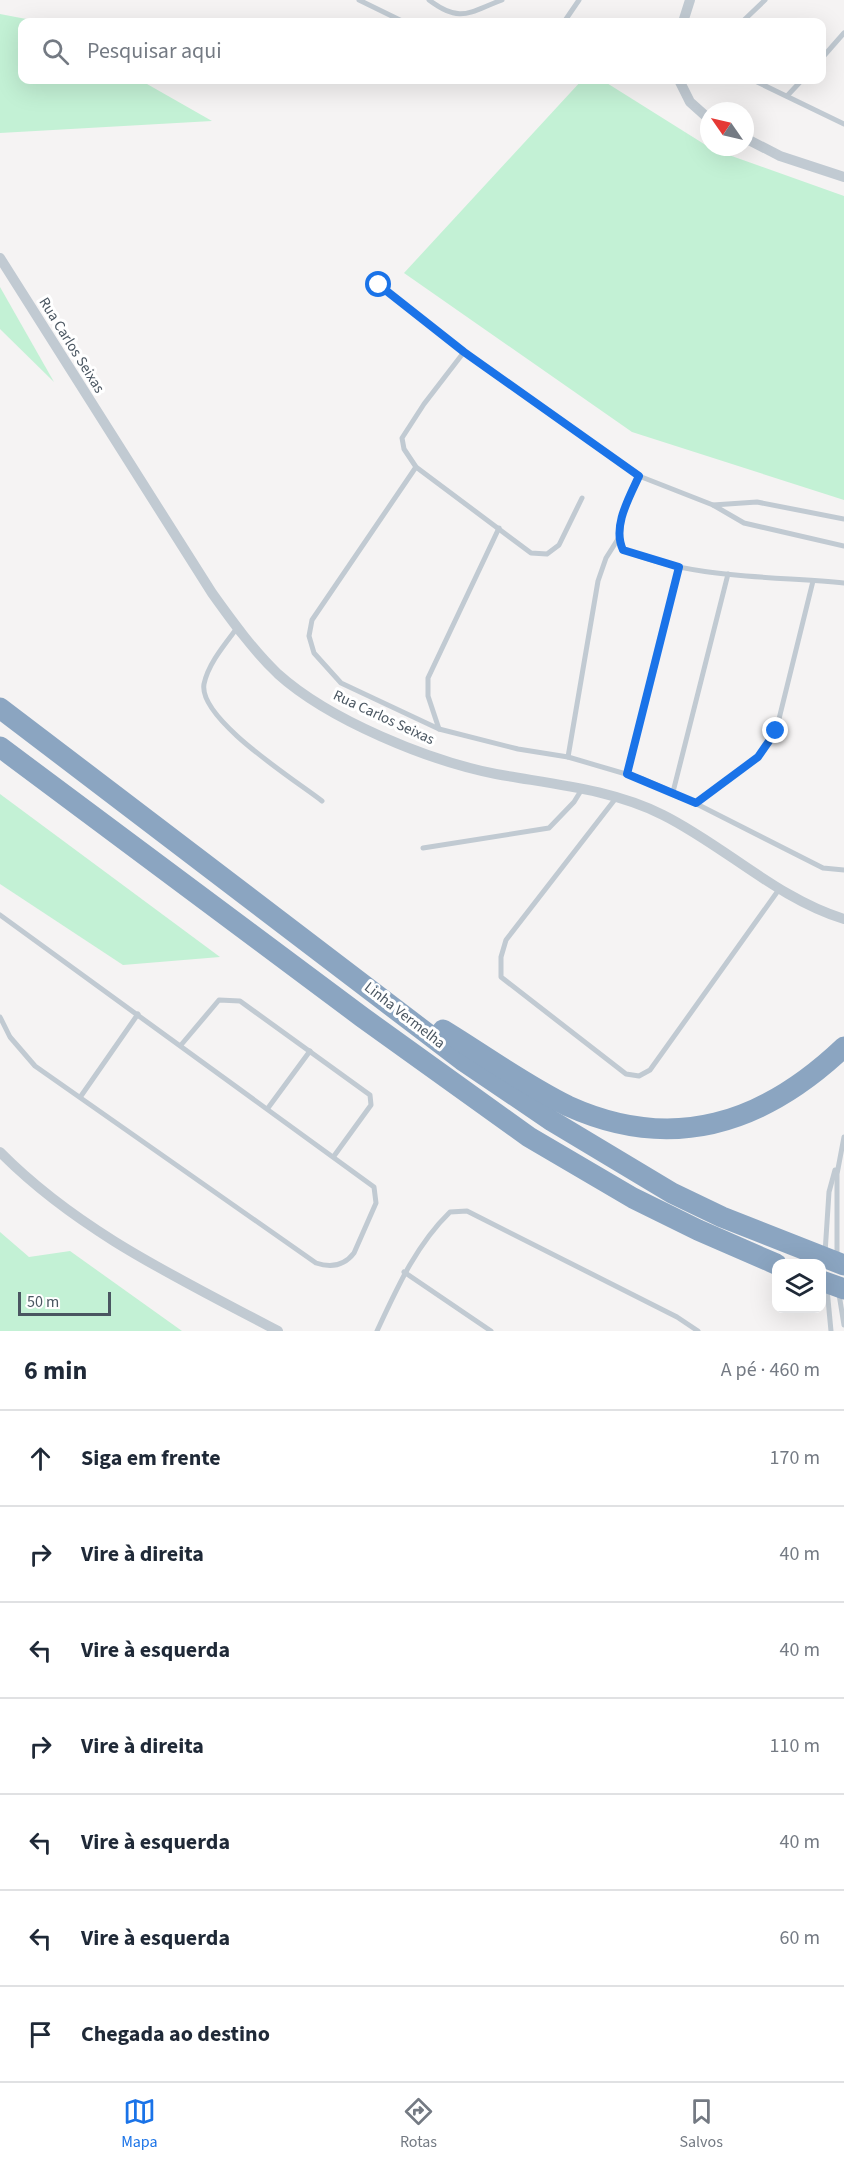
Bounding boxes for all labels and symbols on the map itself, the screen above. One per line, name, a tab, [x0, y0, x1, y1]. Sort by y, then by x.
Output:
north arrow	[700, 102, 754, 156]
route start	[365, 271, 391, 297]
street label: Rua Carlos Seixas	[34, 293, 109, 397]
street label: Rua Carlos Seixas	[330, 685, 438, 750]
route end	[762, 717, 788, 743]
street label: Linha Vermelha	[360, 977, 450, 1054]
scale bar	[18, 1289, 111, 1316]

